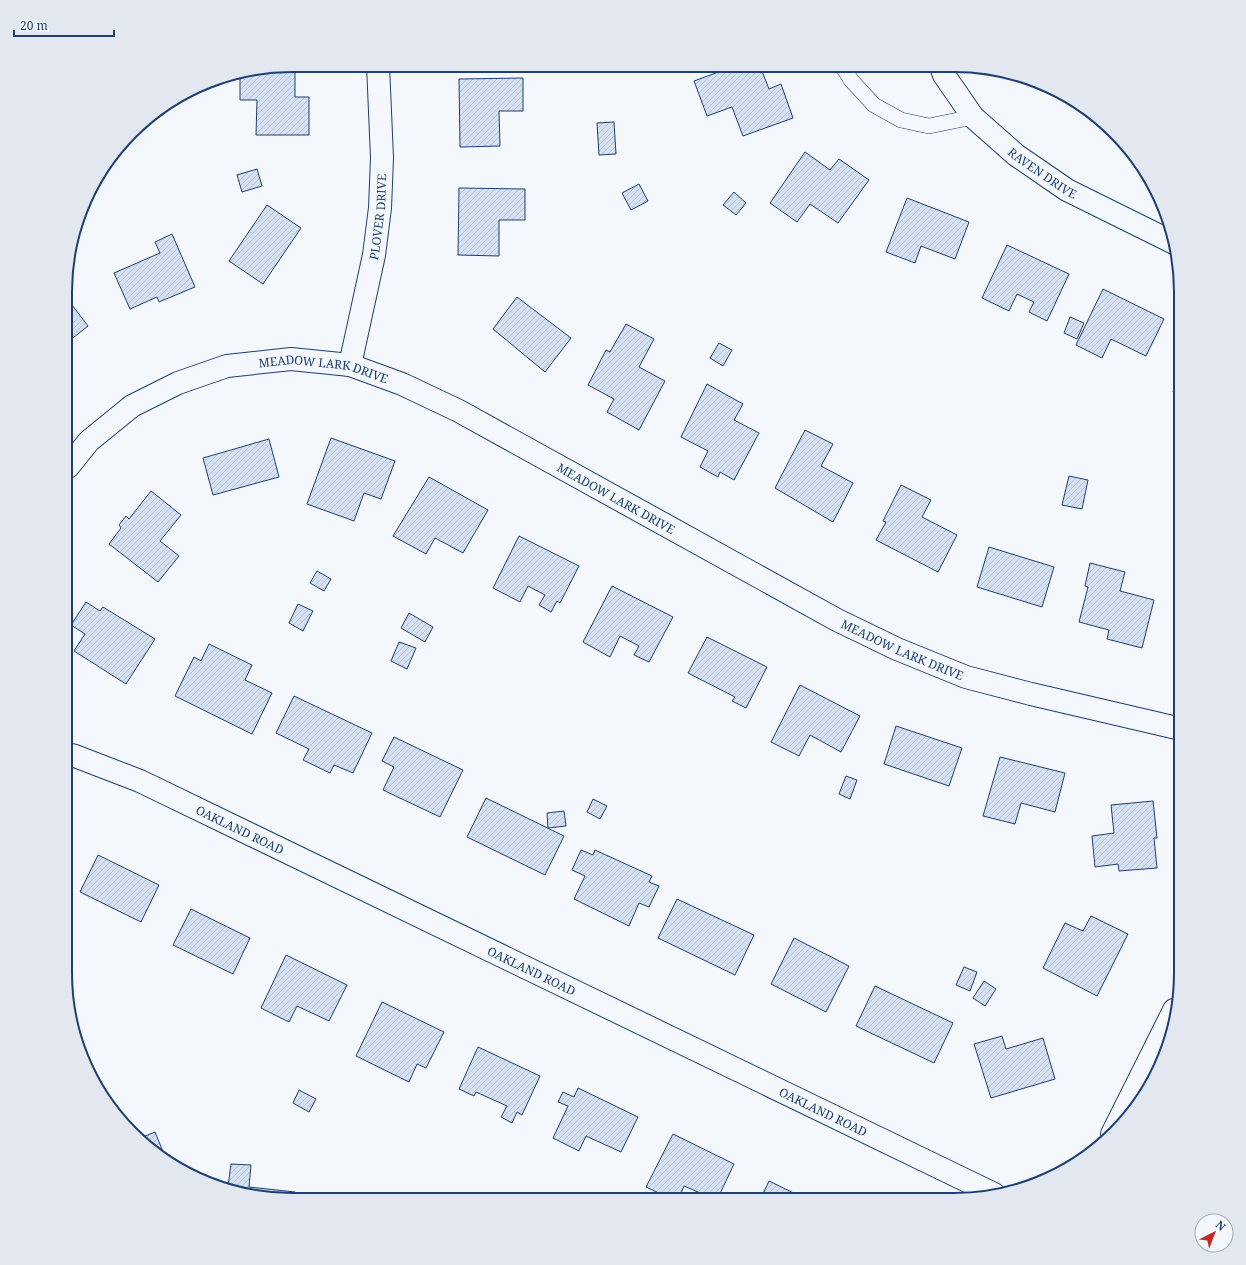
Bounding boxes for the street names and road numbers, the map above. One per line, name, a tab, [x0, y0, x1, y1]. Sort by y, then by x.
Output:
street label: RAVEN DRIVE	[1004, 143, 1080, 202]
street label: PLOVER DRIVE	[365, 173, 390, 262]
street label: MEADOW LARK DRIVE	[258, 350, 391, 387]
street label: MEADOW LARK DRIVE	[554, 459, 678, 537]
street label: MEADOW LARK DRIVE	[838, 615, 966, 684]
street label: OAKLAND ROAD	[193, 801, 287, 858]
street label: OAKLAND ROAD	[485, 942, 579, 999]
street label: OAKLAND ROAD	[776, 1083, 871, 1140]

